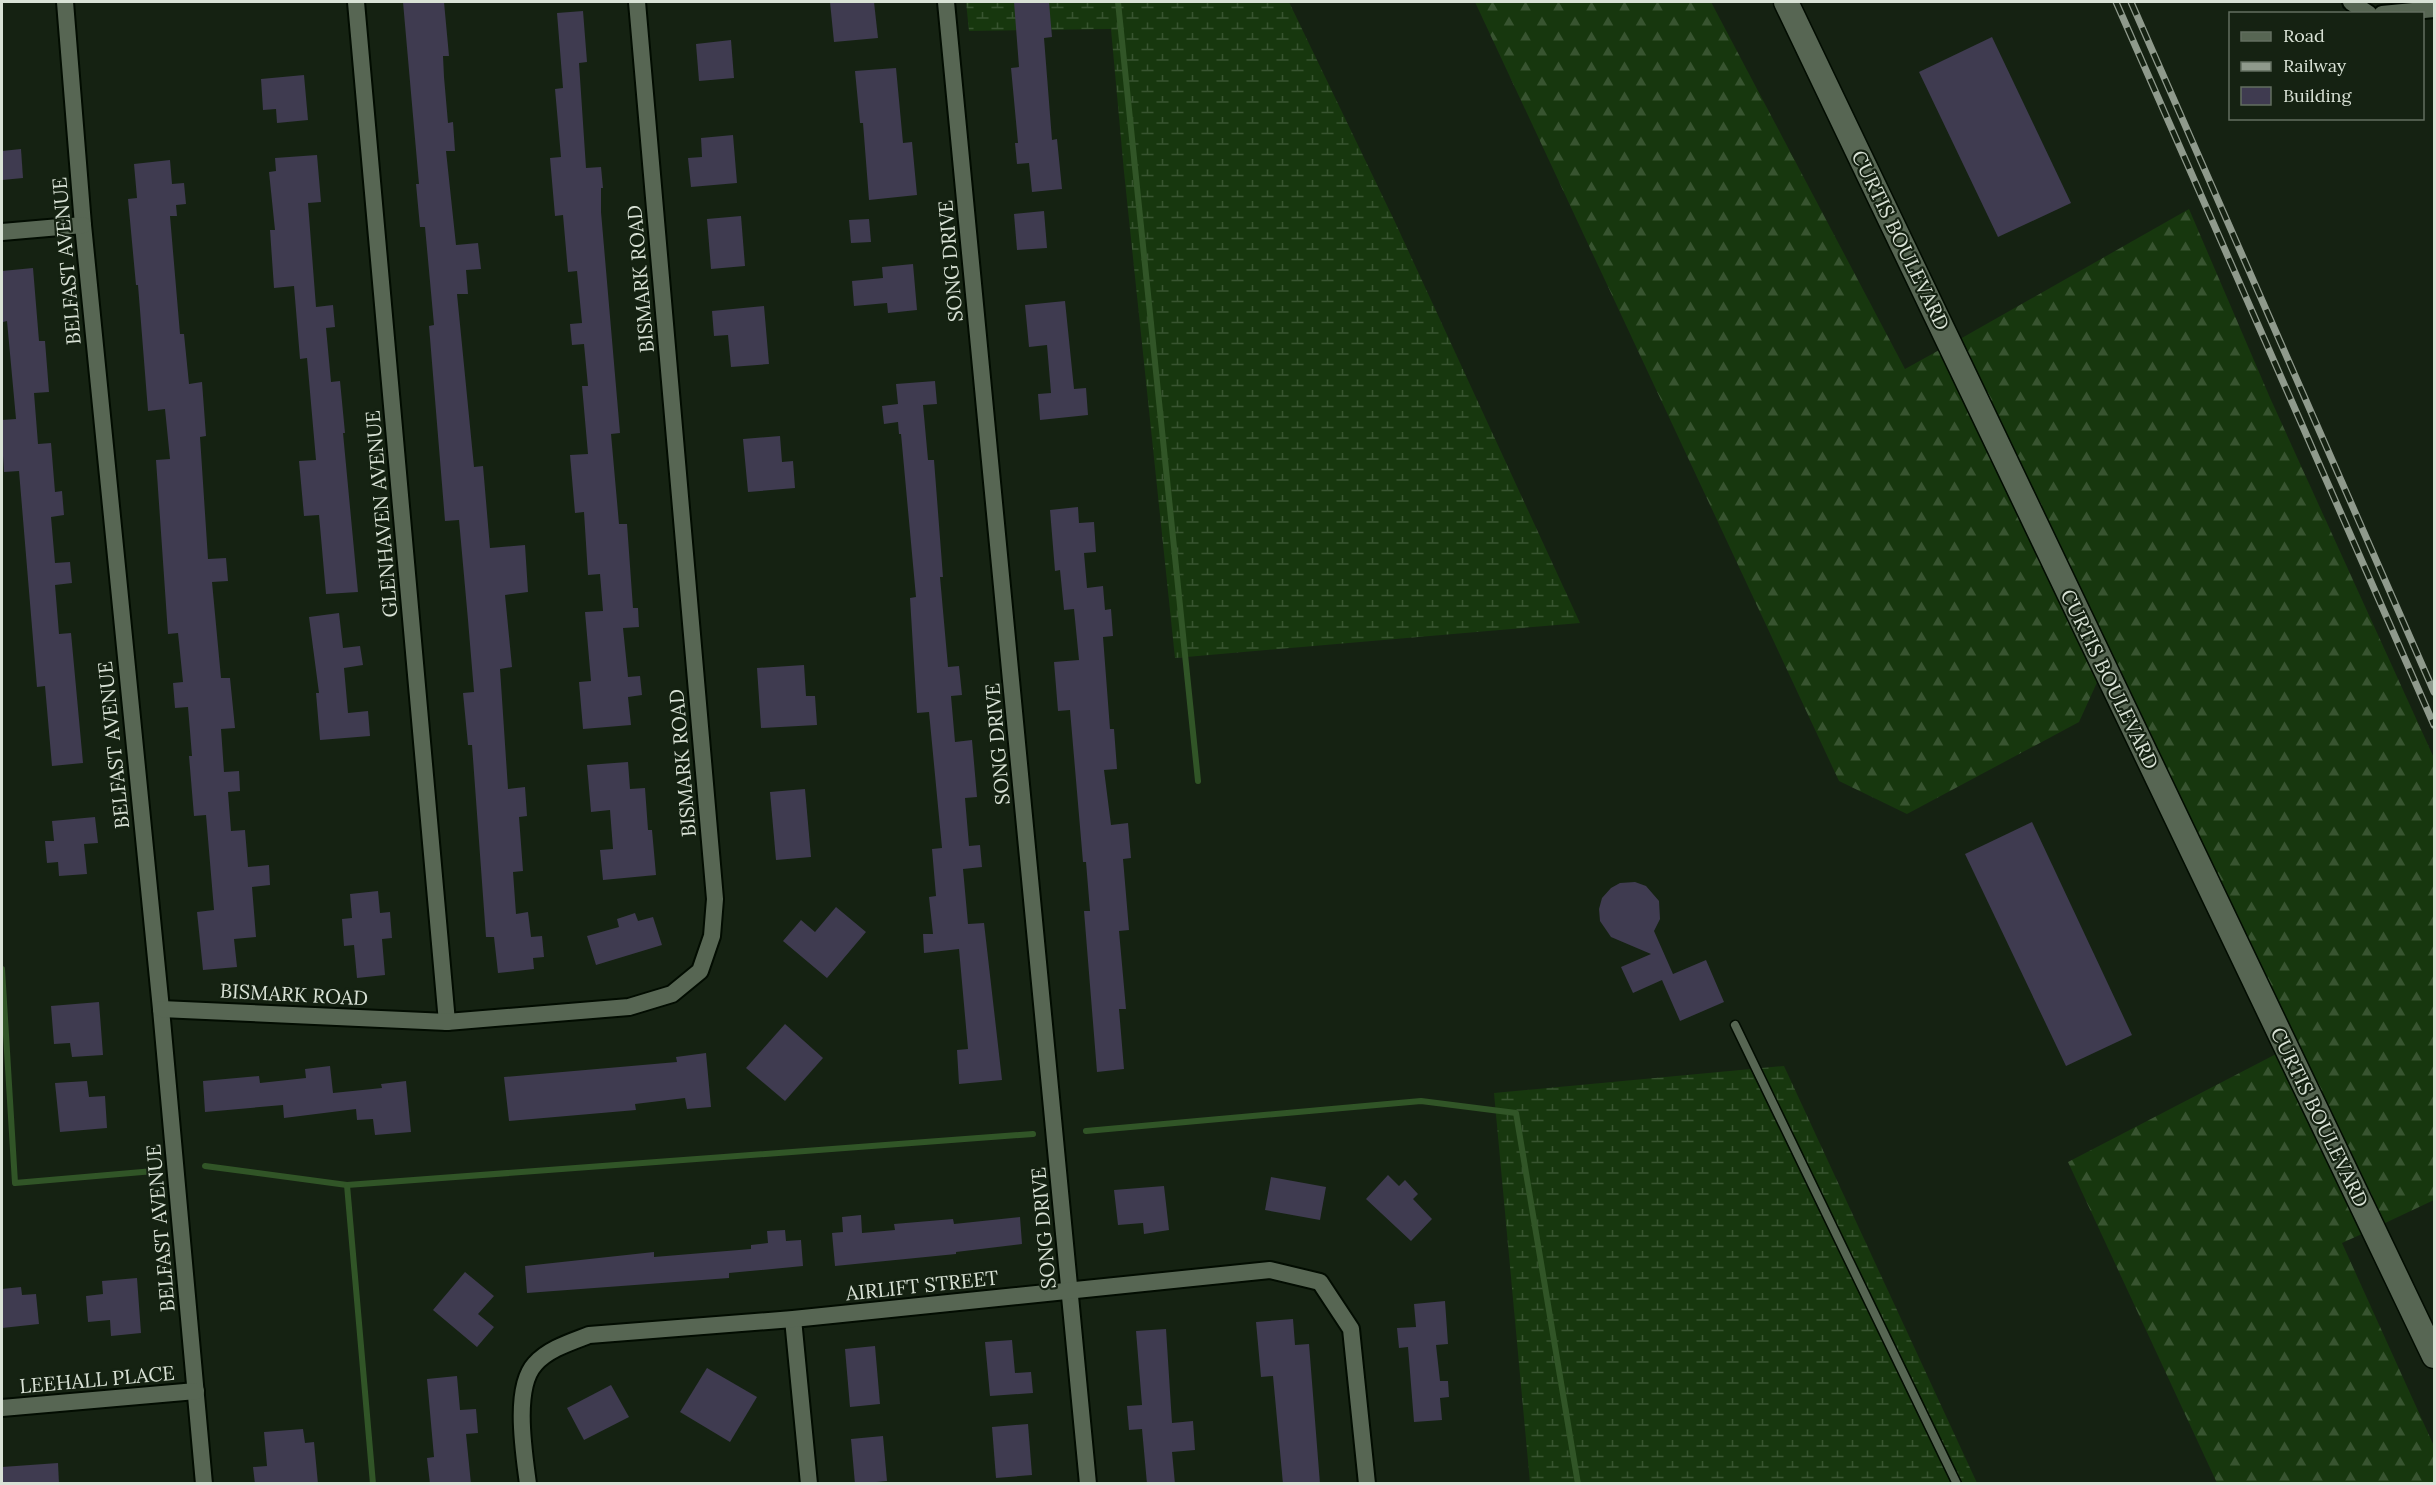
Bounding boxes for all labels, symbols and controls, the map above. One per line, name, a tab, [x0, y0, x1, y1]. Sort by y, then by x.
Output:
legend	[2229, 12, 2424, 120]
text: Road	[2283, 24, 2325, 47]
text: Railway	[2283, 54, 2347, 77]
text: Building	[2283, 84, 2353, 107]
street label: CURTIS BOULEVARD	[1847, 146, 1955, 334]
street label: BELFAST AVENUE	[46, 176, 86, 346]
street label: SONG DRIVE	[932, 199, 968, 323]
street label: BISMARK ROAD	[621, 204, 659, 354]
street label: GLENHAVEN AVENUE	[359, 409, 403, 619]
street label: CURTIS BOULEVARD	[2056, 585, 2164, 773]
street label: BELFAST AVENUE	[92, 660, 134, 830]
street label: SONG DRIVE	[979, 682, 1015, 806]
street label: BISMARK ROAD	[663, 688, 701, 838]
street label: BISMARK ROAD	[219, 978, 369, 1010]
street label: CURTIS BOULEVARD	[2266, 1023, 2374, 1211]
street label: BELFAST AVENUE	[140, 1143, 180, 1313]
street label: SONG DRIVE	[1025, 1166, 1061, 1290]
street label: AIRLIFT STREET	[843, 1265, 1000, 1306]
street label: LEEHALL PLACE	[18, 1360, 176, 1398]

